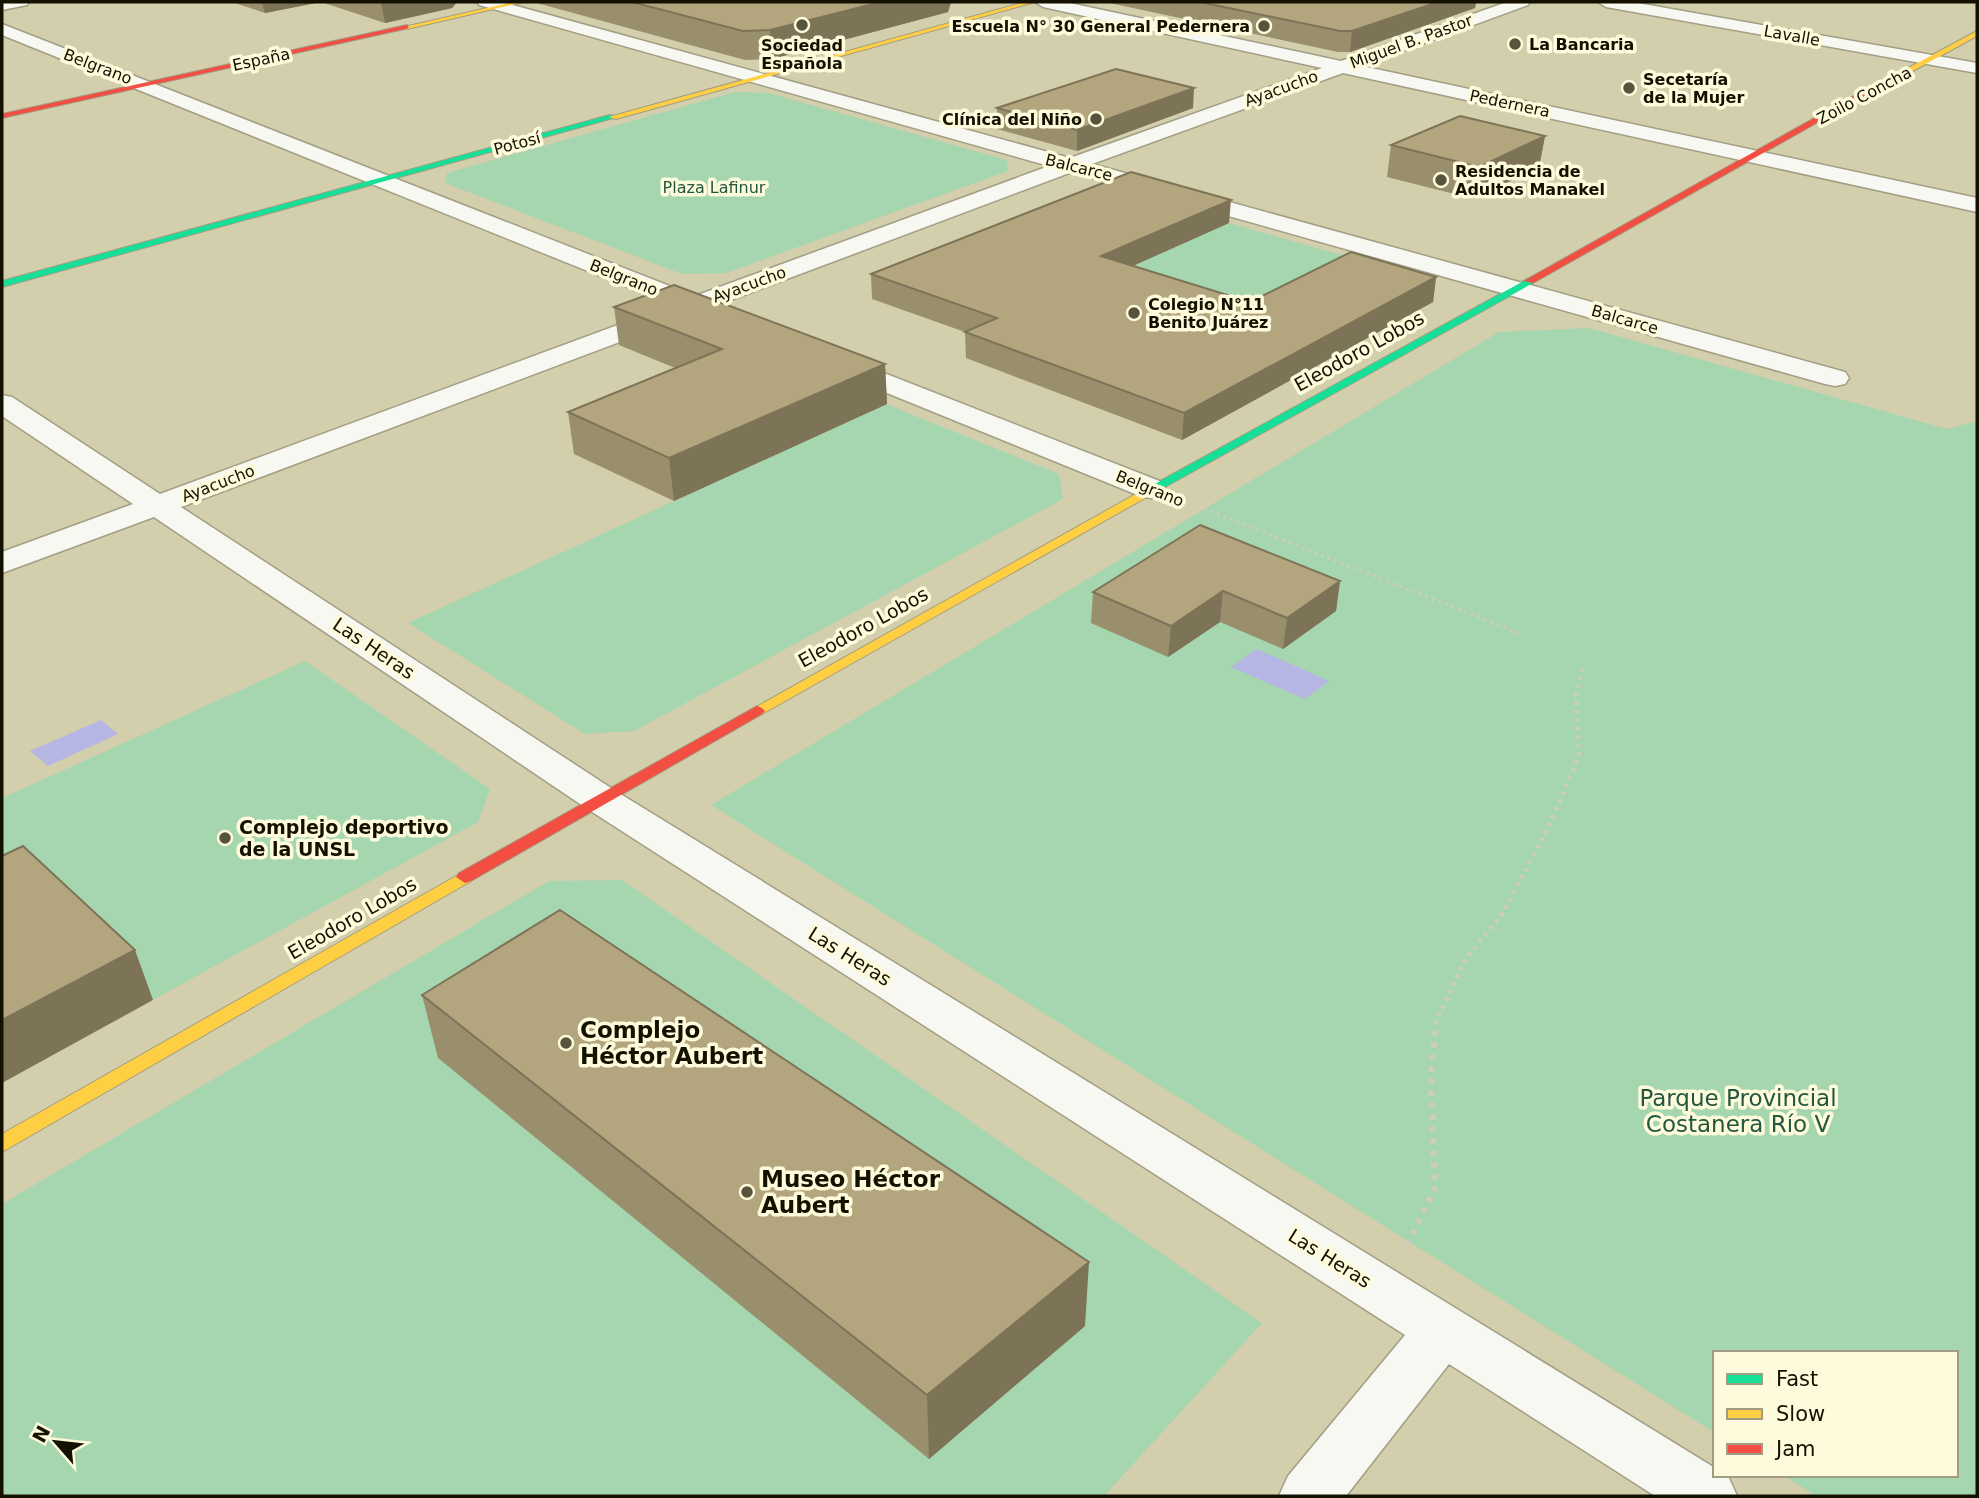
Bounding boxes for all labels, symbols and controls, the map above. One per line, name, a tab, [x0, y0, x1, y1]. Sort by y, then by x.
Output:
street label: Miguel B. Pastor	[1347, 10, 1475, 72]
marker: Sociedad Española	[794, 17, 810, 33]
place label: Escuela N° 30 General Pedernera	[952, 17, 1250, 36]
marker: Escuela N° 30 General Pedernera	[1256, 18, 1272, 34]
street label: Lavalle	[1762, 21, 1821, 50]
place label: La Bancaria	[1529, 35, 1634, 54]
place label: Sociedad Española	[761, 36, 843, 73]
marker: La Bancaria	[1507, 36, 1523, 52]
street label: España	[231, 44, 292, 75]
street label: Belgrano	[61, 45, 135, 88]
street label: Zoilo Concha	[1814, 63, 1915, 128]
street label: Ayacucho	[1242, 66, 1321, 111]
place label: Secetaría de la Mujer	[1643, 70, 1744, 107]
marker: Secetaría de la Mujer	[1621, 80, 1637, 96]
street label: Pedernera	[1468, 86, 1552, 121]
place label: Clínica del Niño	[942, 110, 1082, 129]
marker: Clínica del Niño	[1088, 111, 1104, 127]
street label: Potosí	[492, 128, 543, 159]
street label: Balcarce	[1043, 150, 1115, 185]
place label: Residencia de Adultos Manakel	[1455, 162, 1605, 199]
marker: Residencia de Adultos Manakel	[1433, 172, 1449, 188]
park label: Plaza Lafinur	[663, 178, 766, 197]
street label: Belgrano	[587, 255, 661, 300]
street label: Ayacucho	[710, 262, 789, 307]
place label: Colegio N°11 Benito Juárez	[1148, 295, 1268, 332]
street label: Balcarce	[1589, 301, 1661, 338]
marker: Colegio N°11 Benito Juárez	[1126, 305, 1142, 321]
street label: Eleodoro Lobos	[1290, 306, 1428, 396]
street label: Ayacucho	[179, 461, 257, 506]
street label: Belgrano	[1113, 466, 1187, 511]
street label: Eleodoro Lobos	[794, 582, 932, 672]
street label: Las Heras	[329, 613, 419, 683]
place label: Complejo deportivo de la UNSL	[239, 816, 449, 860]
marker: Complejo deportivo de la UNSL	[217, 830, 233, 846]
street label: Eleodoro Lobos	[284, 872, 420, 964]
street label: Las Heras	[805, 922, 895, 990]
place label: Complejo Héctor Aubert	[580, 1017, 763, 1069]
marker: Complejo Héctor Aubert	[558, 1035, 574, 1051]
park label: Parque Provincial Costanera Río V	[1639, 1085, 1837, 1137]
place label: Museo Héctor Aubert	[761, 1166, 941, 1218]
marker: Museo Héctor Aubert	[739, 1184, 755, 1200]
street label: Las Heras	[1285, 1224, 1375, 1292]
legend	[1713, 1351, 1958, 1477]
text: Fast	[1776, 1367, 1818, 1391]
text: Slow	[1776, 1402, 1825, 1426]
north arrow	[21, 1407, 91, 1477]
text: N	[28, 1422, 54, 1446]
text: Jam	[1774, 1437, 1816, 1461]

